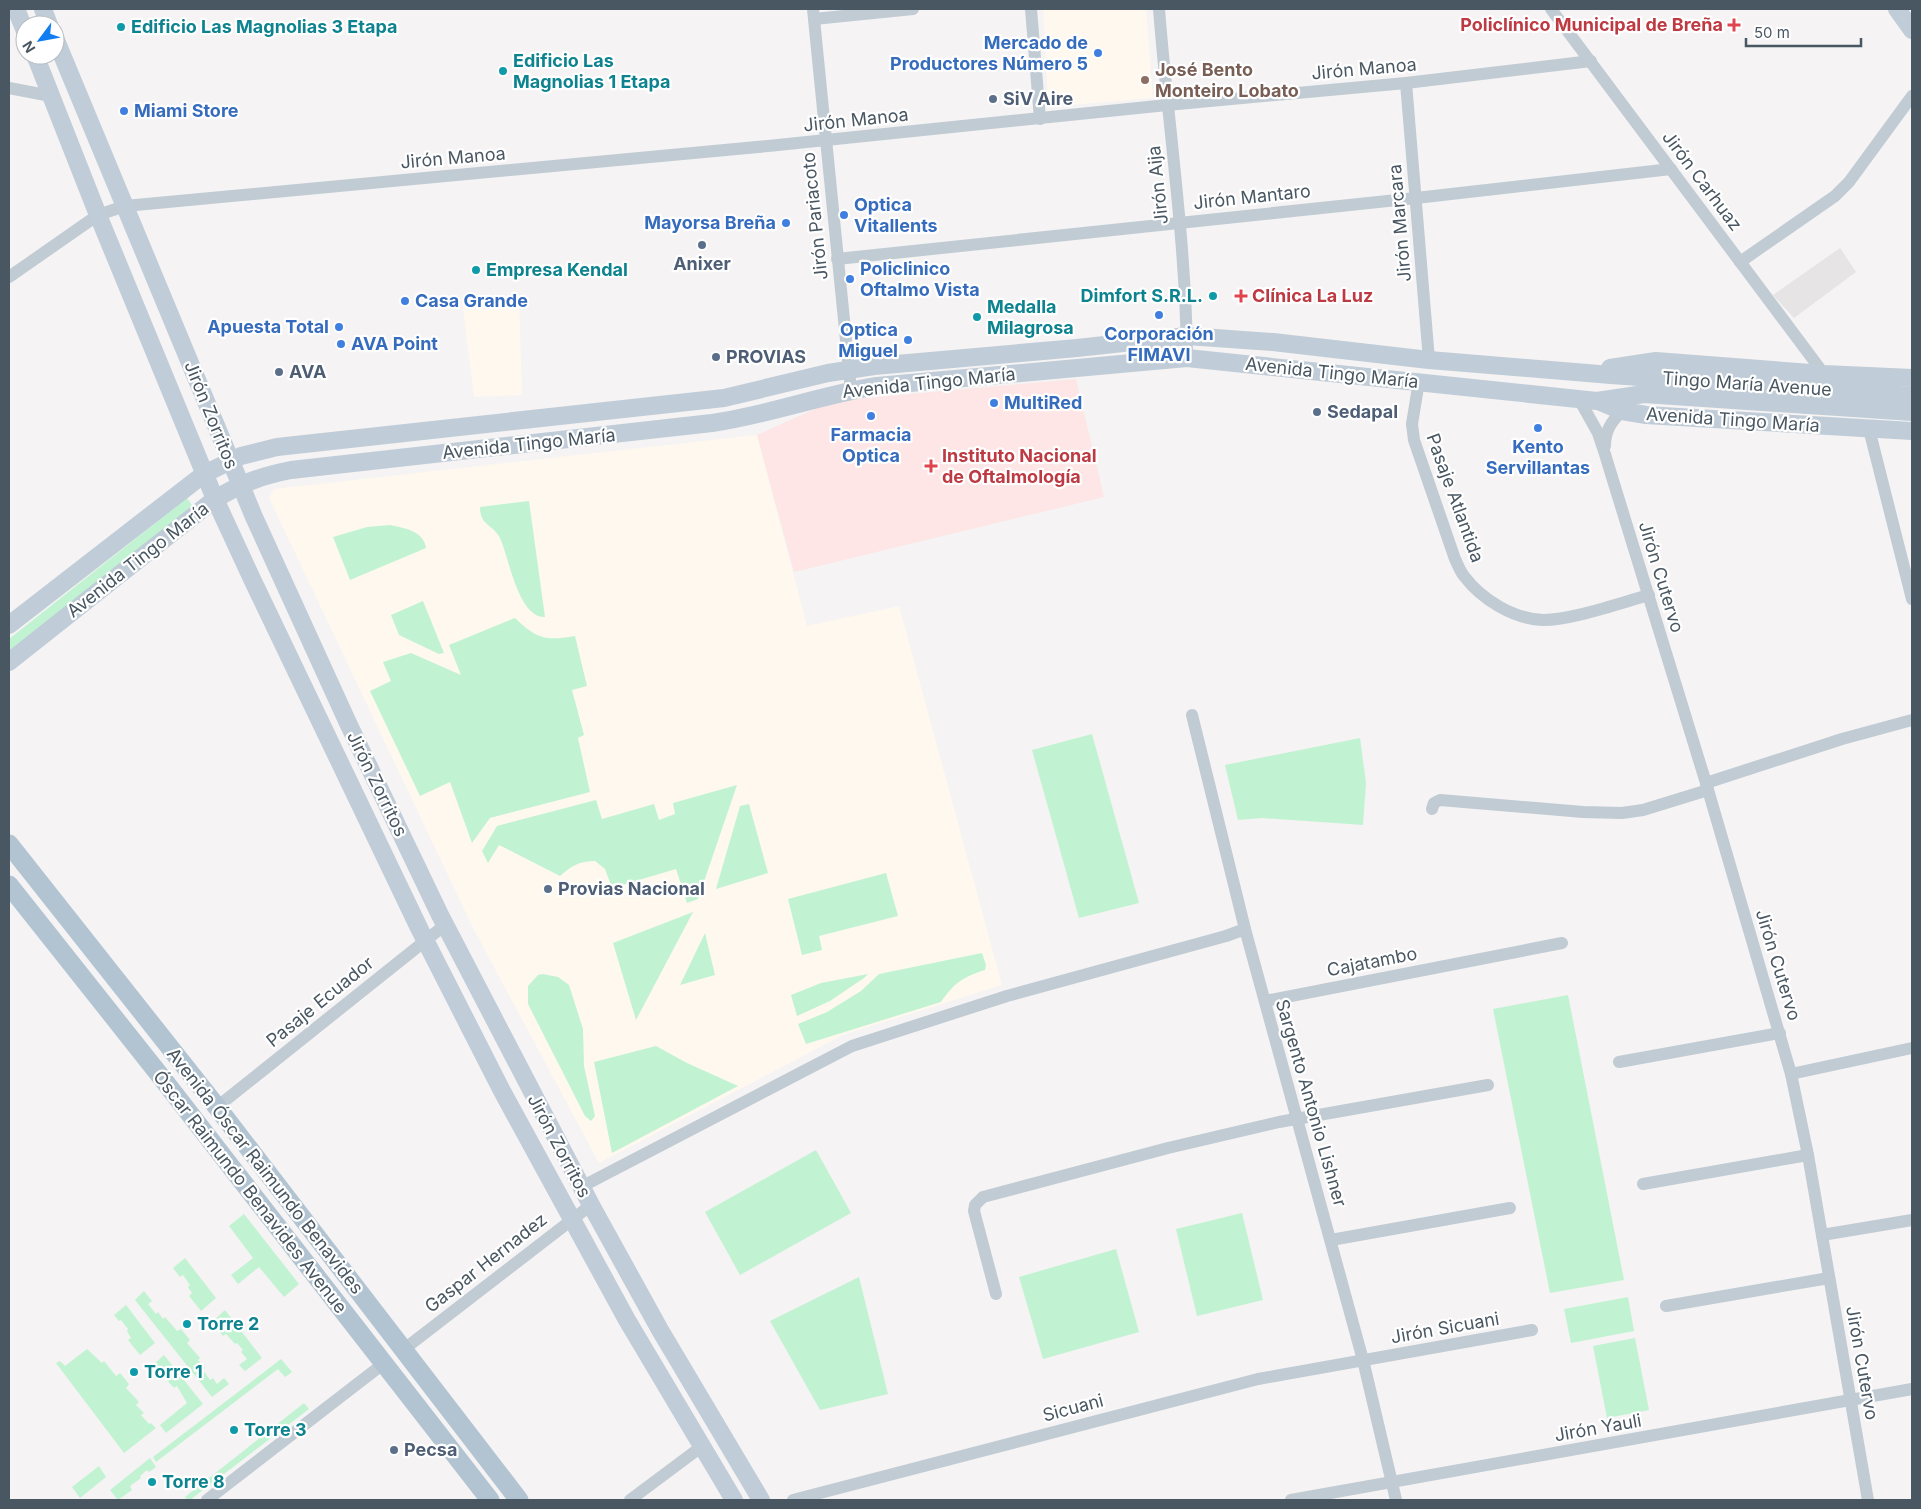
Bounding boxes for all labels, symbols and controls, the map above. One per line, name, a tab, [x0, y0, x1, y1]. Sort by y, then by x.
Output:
place label: Policlínico Municipal de Breña	[1460, 14, 1723, 35]
north arrow	[15, 15, 65, 65]
scale bar	[1746, 15, 1861, 47]
place label: Edificio Las Magnolias 3 Etapa	[131, 16, 397, 37]
marker: Policlínico Municipal de Breña	[1727, 18, 1741, 32]
marker: Edificio Las Magnolias 3 Etapa	[115, 21, 127, 33]
text: 50 m	[1754, 23, 1790, 42]
place label: Mercado de Productores Número 5	[890, 32, 1088, 74]
text: N	[19, 38, 39, 56]
marker: Mercado de Productores Número 5	[1092, 47, 1104, 59]
place label: Edificio Las Magnolias 1 Etapa	[513, 50, 670, 92]
street label: Jirón Manoa	[1310, 53, 1418, 84]
place label: José Bento Monteiro Lobato	[1155, 59, 1299, 101]
marker: Edificio Las Magnolias 1 Etapa	[497, 65, 509, 77]
marker: José Bento Monteiro Lobato	[1139, 74, 1151, 86]
place label: SiV Aire	[1003, 88, 1074, 109]
marker: SiV Aire	[987, 93, 999, 105]
place label: Miami Store	[134, 100, 239, 121]
street label: Jirón Manoa	[802, 104, 910, 135]
marker: Miami Store	[118, 105, 130, 117]
street label: Jirón Carhuaz	[1658, 127, 1747, 235]
street label: Jirón Manoa	[399, 142, 507, 173]
street label: Jirón Aija	[1143, 145, 1172, 225]
street label: Jirón Pariacoto	[797, 151, 832, 281]
street label: Jirón Marcara	[1384, 163, 1415, 283]
street label: Jirón Mantaro	[1192, 180, 1312, 213]
place label: Optica Vitallents	[854, 194, 938, 236]
marker: Optica Vitallents	[838, 209, 850, 221]
place label: Mayorsa Breña	[644, 212, 776, 233]
marker: Mayorsa Breña	[780, 217, 792, 229]
marker: Anixer	[696, 239, 708, 251]
place label: Anixer	[673, 253, 731, 274]
place label: Policlinico Oftalmo Vista	[860, 258, 980, 300]
place label: Empresa Kendal	[486, 259, 628, 280]
marker: Empresa Kendal	[470, 264, 482, 276]
marker: Policlinico Oftalmo Vista	[844, 273, 856, 285]
place label: Dimfort S.R.L.	[1081, 285, 1203, 306]
place label: Clínica La Luz	[1252, 285, 1373, 306]
marker: Clínica La Luz	[1234, 289, 1248, 303]
place label: Casa Grande	[415, 290, 528, 311]
marker: Dimfort S.R.L.	[1207, 290, 1219, 302]
marker: Casa Grande	[399, 295, 411, 307]
place label: Medalla Milagrosa	[987, 296, 1074, 338]
marker: Corporación FIMAVI	[1153, 309, 1165, 321]
marker: Medalla Milagrosa	[971, 311, 983, 323]
place label: Apuesta Total	[207, 316, 329, 337]
place label: Optica Miguel	[838, 319, 898, 361]
marker: Apuesta Total	[333, 321, 345, 333]
place label: Corporación FIMAVI	[1104, 323, 1214, 365]
place label: AVA Point	[351, 333, 438, 354]
marker: Optica Miguel	[902, 334, 914, 346]
marker: AVA Point	[335, 338, 347, 350]
place label: PROVIAS	[726, 346, 806, 367]
marker: PROVIAS	[710, 351, 722, 363]
street label: Avenida Tingo María	[1244, 353, 1420, 392]
street label: Jirón Zorritos	[180, 358, 243, 472]
place label: AVA	[289, 361, 326, 382]
street label: Avenida Tingo María	[841, 363, 1017, 402]
marker: AVA	[273, 366, 285, 378]
street label: Tingo María Avenue	[1662, 367, 1832, 400]
place label: MultiRed	[1004, 392, 1082, 413]
marker: MultiRed	[988, 397, 1000, 409]
place label: Sedapal	[1327, 401, 1398, 422]
street label: Avenida Tingo María	[1645, 403, 1821, 436]
marker: Sedapal	[1311, 406, 1323, 418]
marker: Farmacia Optica	[865, 410, 877, 422]
marker: Kento Servillantas	[1532, 422, 1544, 434]
street label: Avenida Tingo María	[441, 424, 617, 463]
place label: Farmacia Optica	[831, 424, 911, 466]
street label: Pasaje Atlantida	[1422, 431, 1489, 565]
place label: Kento Servillantas	[1486, 436, 1590, 478]
place label: Instituto Nacional de Oftalmología	[942, 445, 1097, 487]
marker: Instituto Nacional de Oftalmología	[924, 459, 938, 473]
street label: Avenida Tingo María	[63, 498, 213, 621]
street label: Jirón Cutervo	[1635, 519, 1688, 635]
street label: Jirón Zorritos	[343, 728, 412, 840]
place label: Provias Nacional	[558, 878, 705, 899]
marker: Provias Nacional	[542, 883, 554, 895]
street label: Jirón Cutervo	[1752, 907, 1805, 1023]
street label: Cajatambo	[1325, 942, 1419, 981]
street label: Pasaje Ecuador	[262, 952, 378, 1051]
street label: Sargento Antonio Lishner	[1272, 997, 1351, 1209]
street label: Avenida Óscar Raimundo Benavides	[163, 1043, 369, 1298]
street label: Óscar Raimundo Benavides Avenue	[149, 1066, 352, 1317]
street label: Jirón Zorritos	[523, 1090, 596, 1201]
street label: Gaspar Hernadez	[421, 1208, 551, 1317]
street label: Jirón Cutervo	[1842, 1304, 1883, 1421]
street label: Jirón Sicuani	[1389, 1308, 1501, 1347]
place label: Torre 2	[197, 1313, 259, 1334]
marker: Torre 2	[181, 1318, 193, 1330]
place label: Torre 1	[144, 1361, 203, 1382]
marker: Torre 1	[128, 1366, 140, 1378]
street label: Sicuani	[1040, 1389, 1106, 1426]
street label: Jirón Yauli	[1553, 1410, 1643, 1445]
place label: Torre 3	[244, 1419, 307, 1440]
marker: Torre 3	[228, 1424, 240, 1436]
place label: Pecsa	[404, 1439, 457, 1460]
marker: Pecsa	[388, 1444, 400, 1456]
place label: Torre 8	[162, 1471, 225, 1492]
marker: Torre 8	[146, 1476, 158, 1488]

